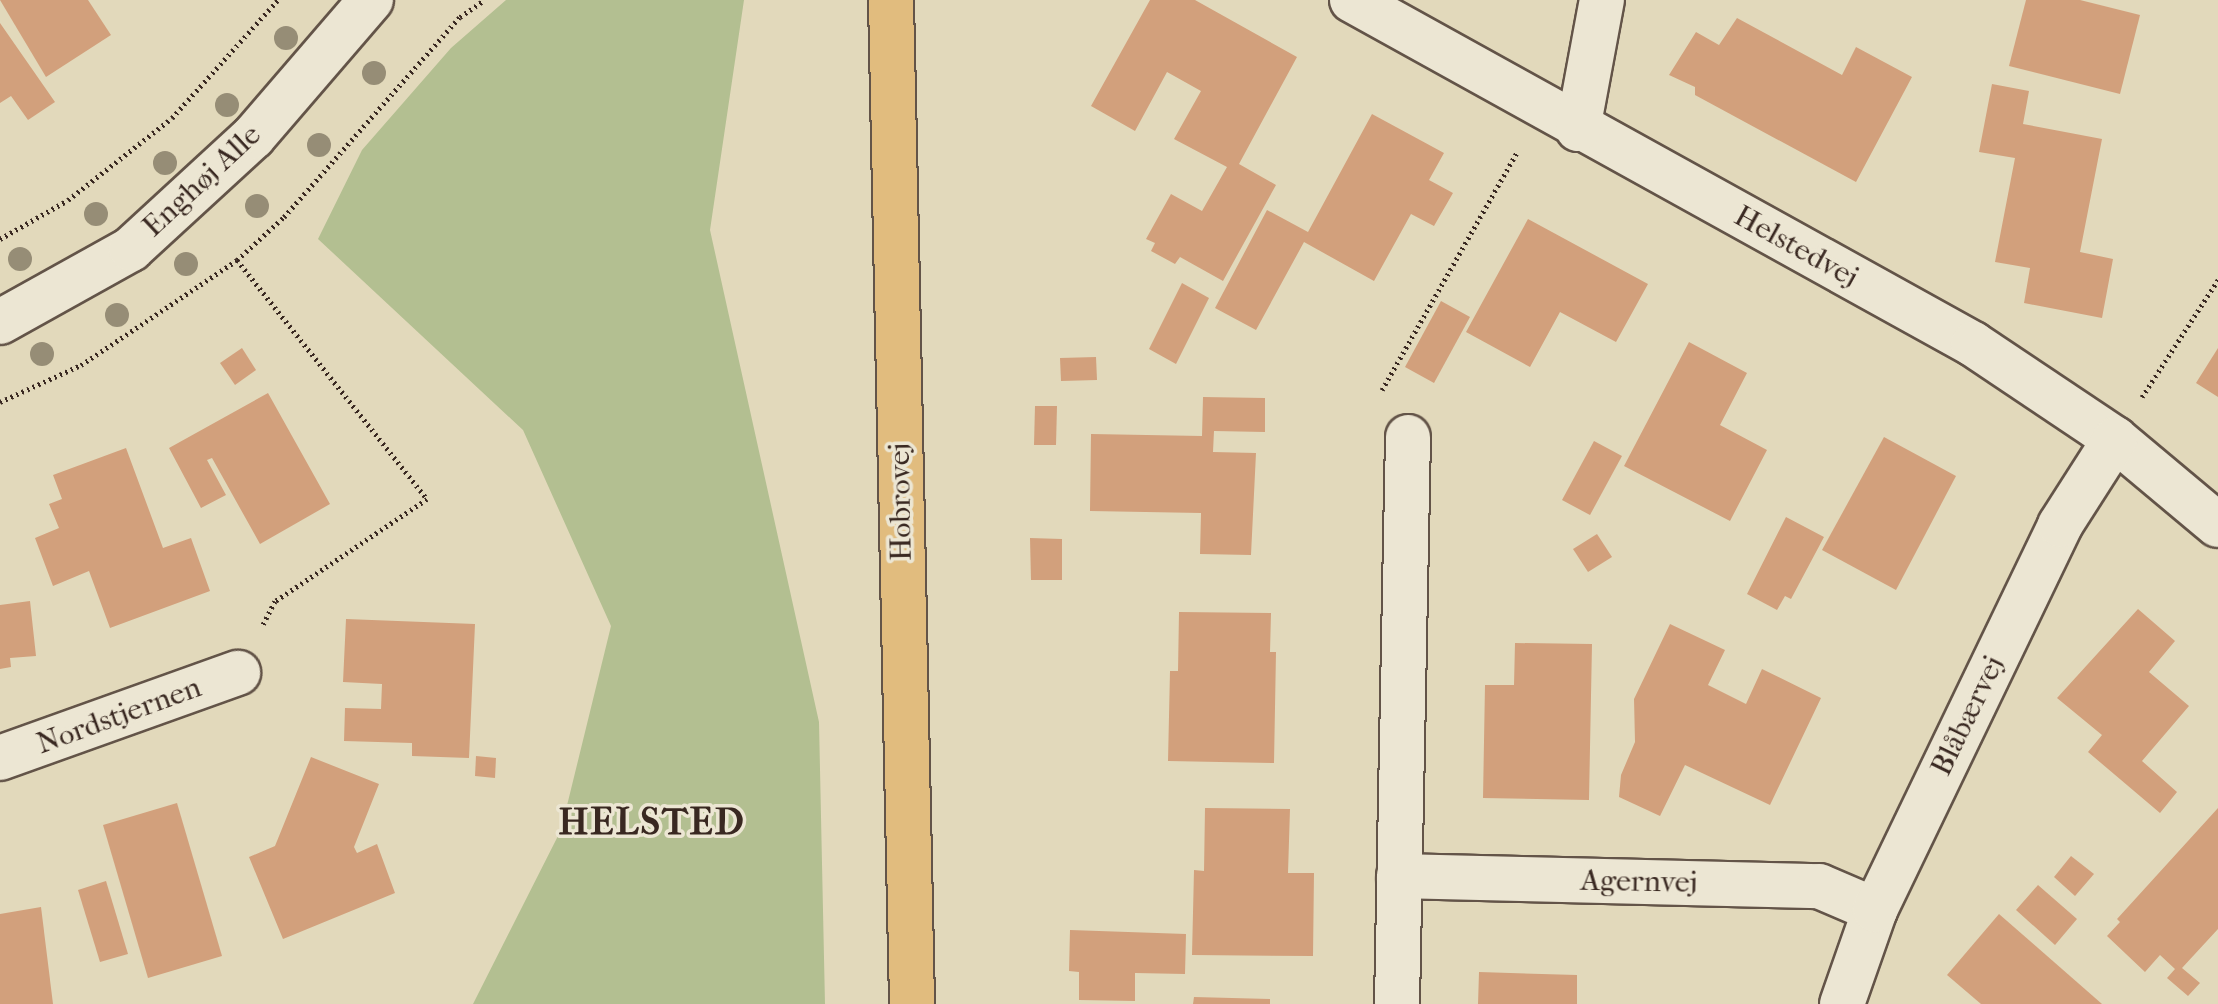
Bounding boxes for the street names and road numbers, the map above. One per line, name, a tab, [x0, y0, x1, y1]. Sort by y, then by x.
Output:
street label: Enghøj Alle	[135, 117, 269, 245]
street label: Helstedvej	[1728, 198, 1864, 296]
street label: Hobrovej	[882, 443, 920, 561]
street label: Blåbærvej	[1924, 650, 2012, 782]
street label: Nordstjernen	[32, 670, 206, 762]
street label: Agernvej	[1580, 863, 1698, 901]

